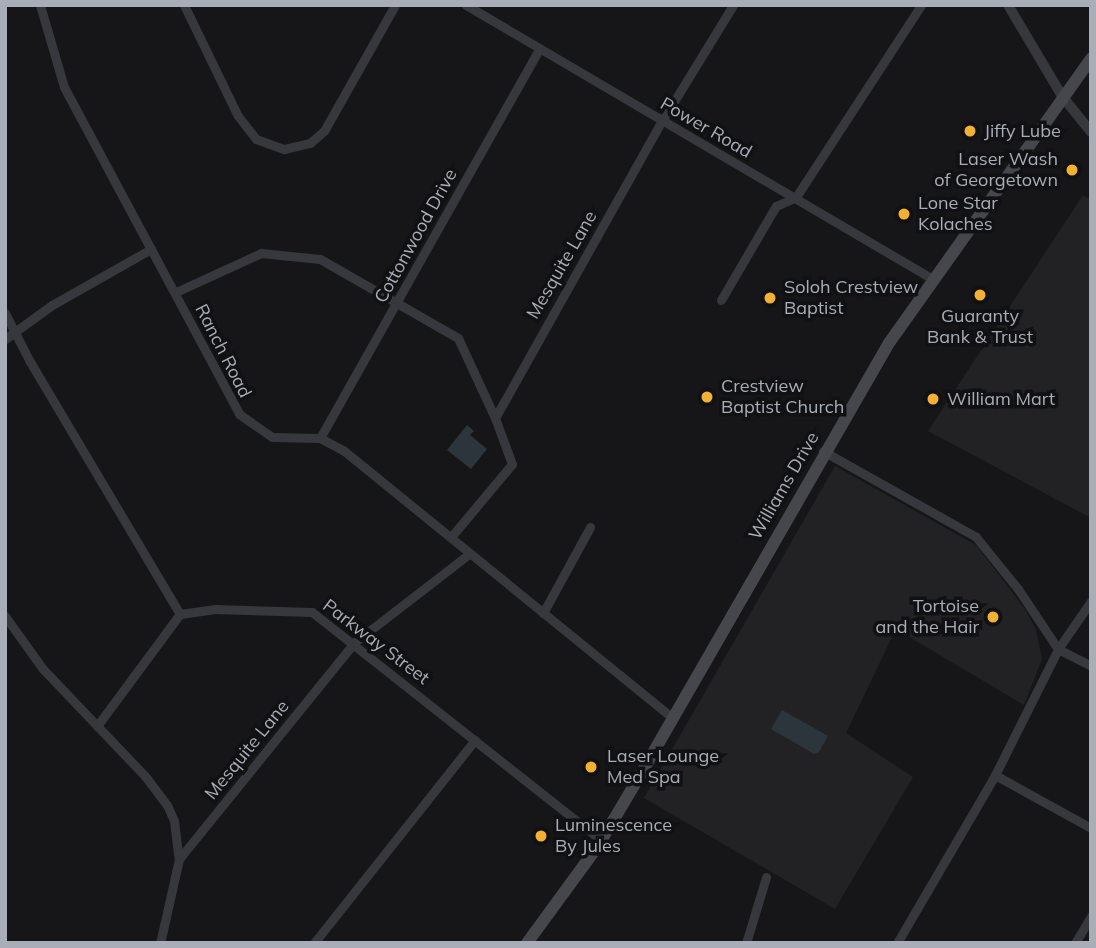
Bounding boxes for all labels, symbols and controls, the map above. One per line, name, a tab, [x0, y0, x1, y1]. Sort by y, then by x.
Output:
street label: Power Road	[656, 93, 756, 163]
place label: Jiffy Lube	[984, 120, 1061, 142]
marker: Jiffy Lube	[962, 123, 978, 139]
place label: Laser Wash of Georgetown	[934, 149, 1058, 192]
marker: Laser Wash of Georgetown	[1064, 162, 1080, 178]
street label: Cottonwood Drive	[370, 165, 462, 307]
place label: Lone Star Kolaches	[918, 193, 998, 235]
marker: Lone Star Kolaches	[896, 206, 912, 222]
street label: Mesquite Lane	[522, 207, 602, 323]
place label: Soloh Crestview Baptist	[784, 277, 918, 320]
marker: Guaranty Bank & Trust	[972, 287, 988, 303]
marker: Soloh Crestview Baptist	[762, 290, 778, 306]
street label: Ranch Road	[190, 301, 256, 401]
place label: Guaranty Bank & Trust	[927, 306, 1033, 348]
place label: Crestview Baptist Church	[721, 376, 844, 418]
place label: William Mart	[947, 388, 1055, 410]
marker: Crestview Baptist Church	[699, 389, 715, 405]
marker: William Mart	[925, 391, 941, 407]
street label: Williams Drive	[744, 428, 824, 544]
street label: Parkway Street	[318, 595, 434, 689]
place label: Tortoise and the Hair	[875, 596, 979, 638]
marker: Tortoise and the Hair	[985, 609, 1001, 625]
street label: Mesquite Lane	[200, 696, 294, 804]
place label: Laser Lounge Med Spa	[607, 746, 719, 788]
marker: Laser Lounge Med Spa	[581, 757, 601, 777]
place label: Luminescence By Jules	[555, 815, 672, 858]
marker: Luminescence By Jules	[533, 828, 549, 844]

